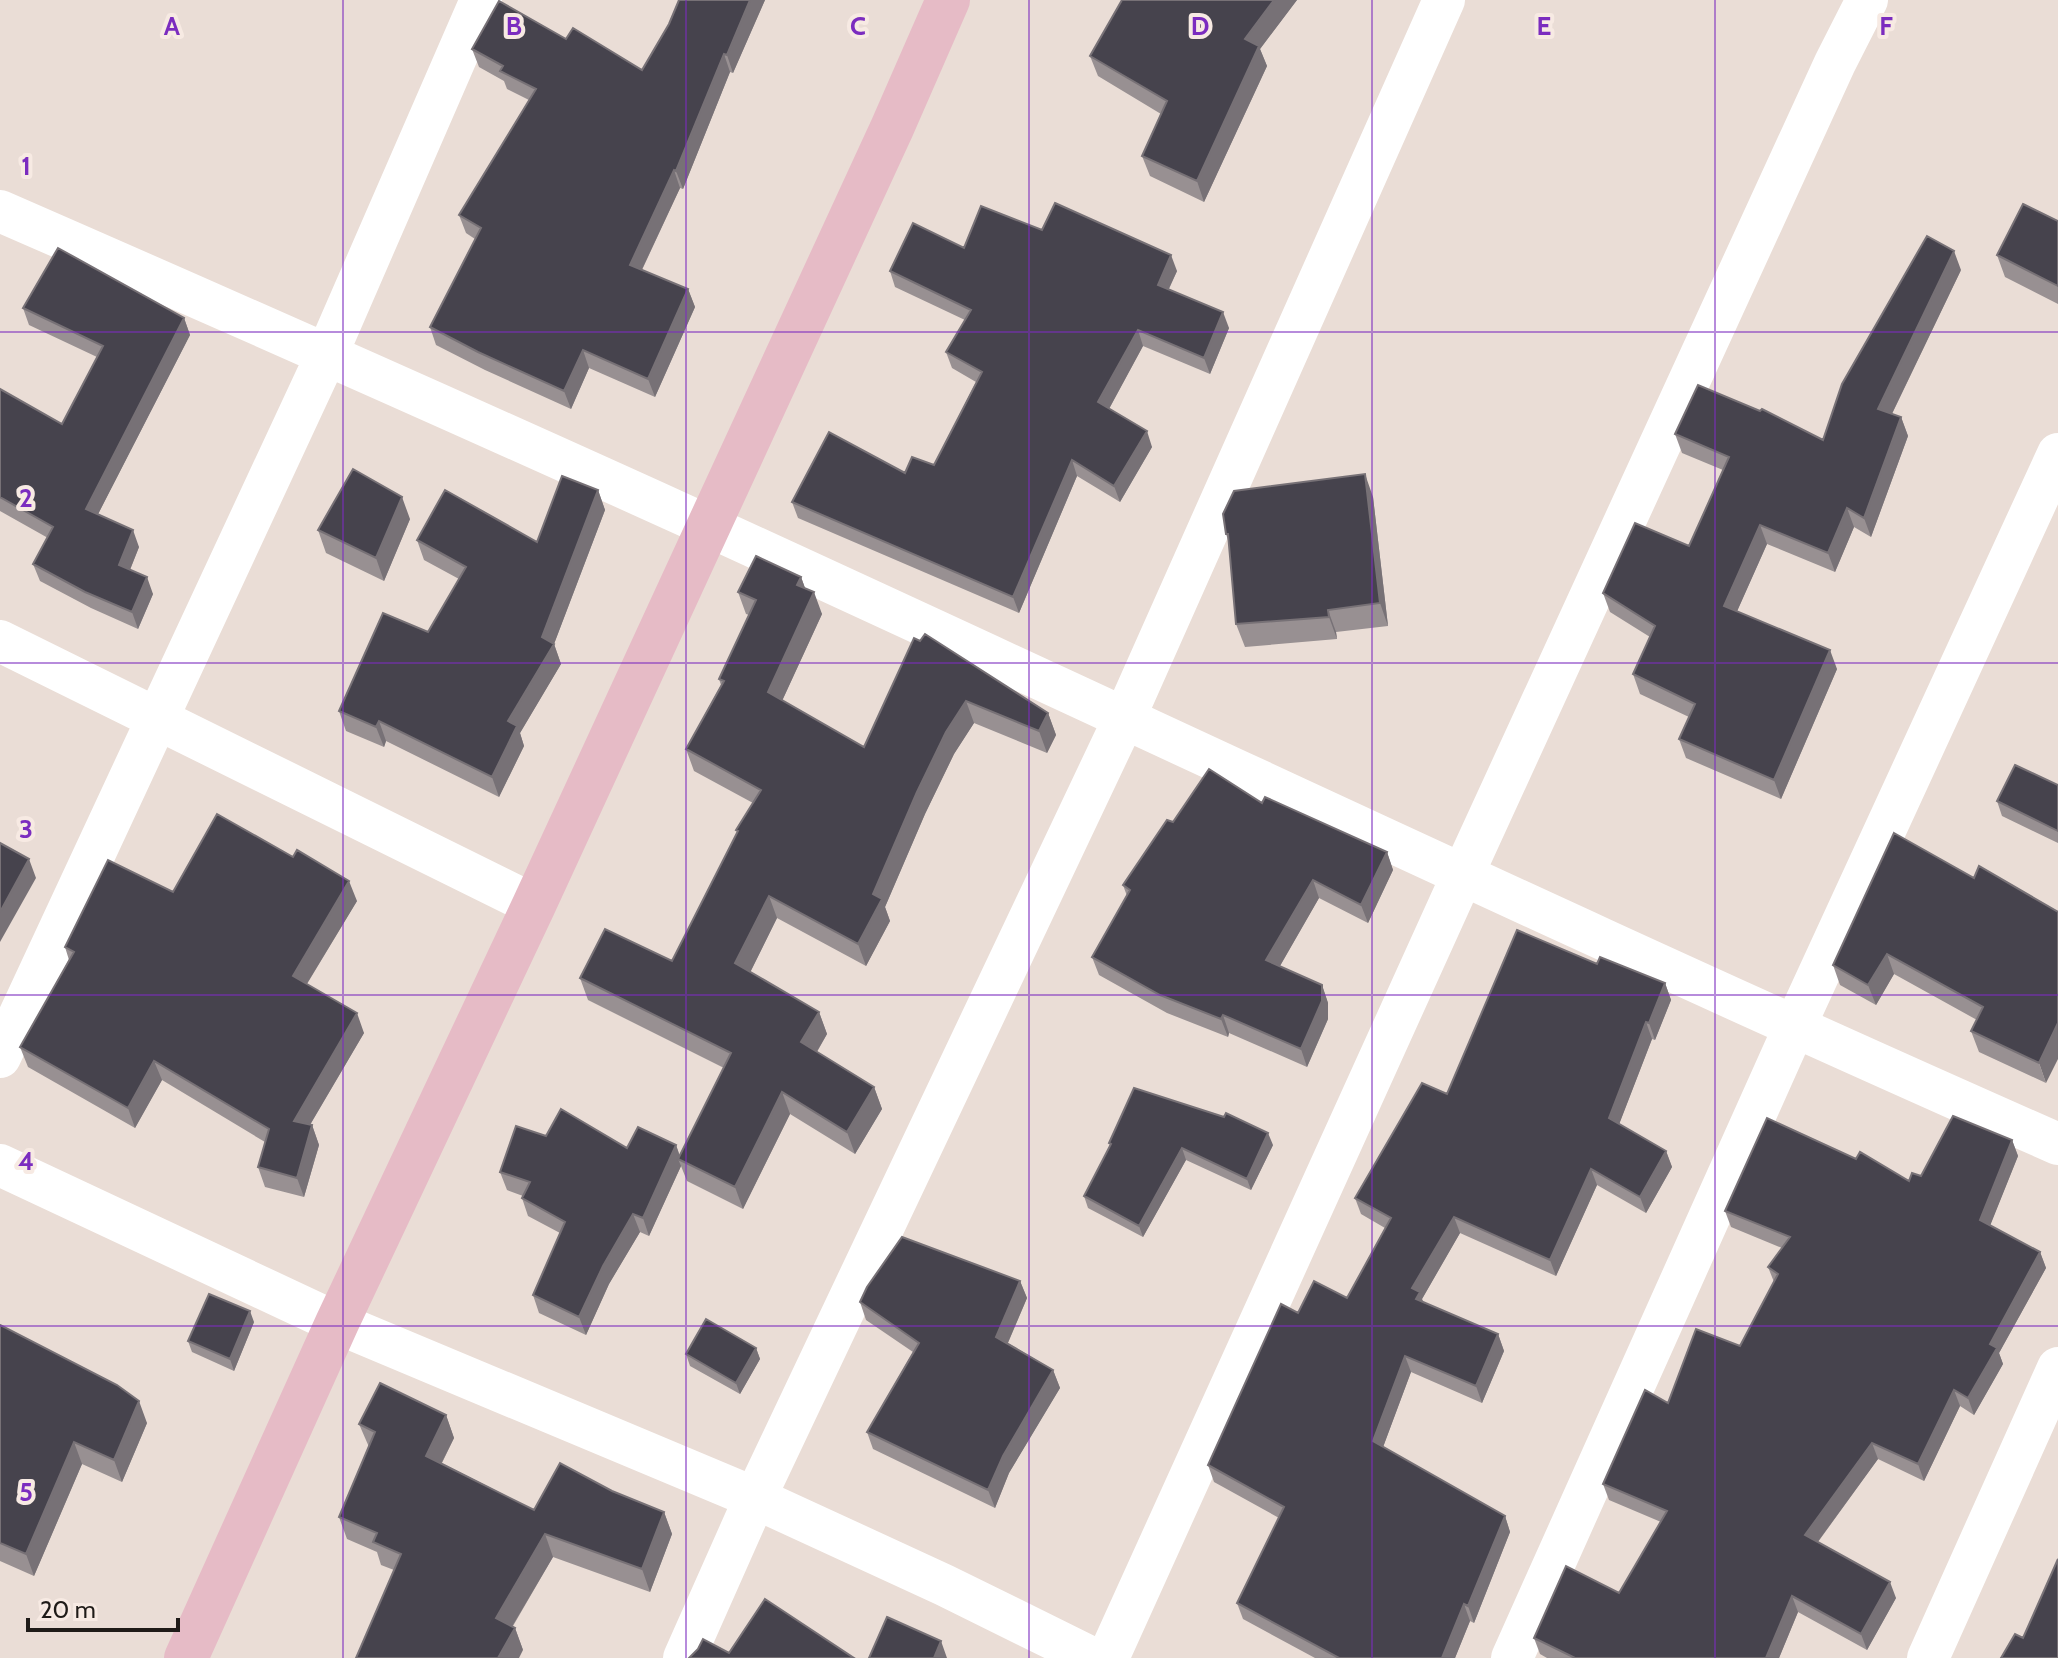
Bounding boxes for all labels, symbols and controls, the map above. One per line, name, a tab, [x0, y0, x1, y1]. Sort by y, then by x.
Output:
text: A	[164, 10, 181, 42]
text: B	[506, 10, 522, 42]
text: C	[850, 10, 866, 42]
text: D	[1191, 10, 1209, 42]
text: E	[1537, 10, 1551, 42]
text: F	[1879, 10, 1893, 42]
text: 1	[21, 150, 31, 182]
text: 2	[19, 482, 33, 514]
text: 3	[19, 813, 33, 845]
text: 4	[18, 1145, 34, 1177]
text: 5	[19, 1476, 33, 1508]
scale bar	[28, 1582, 178, 1632]
text: 20 m	[40, 1595, 96, 1624]

